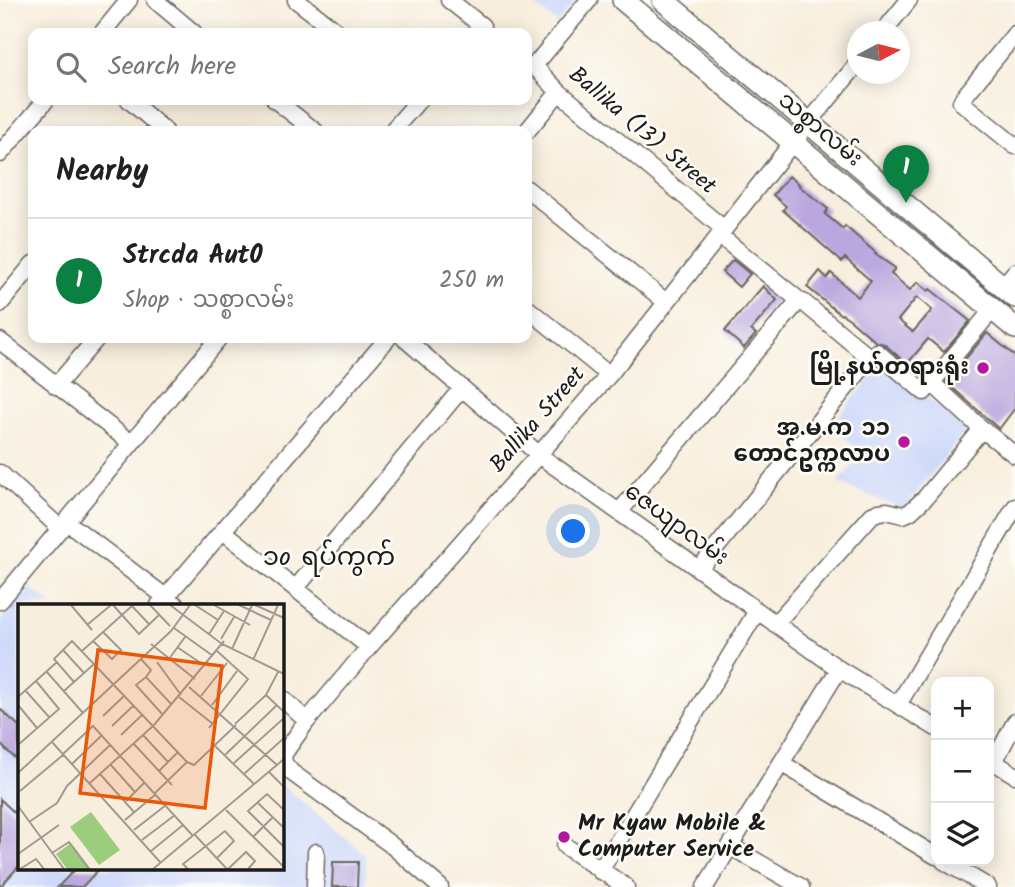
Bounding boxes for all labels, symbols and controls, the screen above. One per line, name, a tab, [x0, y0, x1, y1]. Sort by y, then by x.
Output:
north arrow	[847, 21, 910, 84]
search box	[28, 28, 532, 105]
text: Search here	[108, 46, 236, 88]
icon: search	[52, 48, 90, 86]
street label: Ballika (13) Street	[560, 58, 725, 205]
street label: သစ္စာလမ်း	[770, 84, 870, 176]
pin: 1	[883, 145, 929, 203]
text: Nearby	[56, 148, 148, 196]
text: Strcda Aut0	[123, 235, 263, 277]
text: 1	[76, 263, 82, 299]
text: 250 m	[439, 263, 504, 299]
text: Shop · သစ္စာလမ်း	[123, 283, 294, 319]
place label: မြို့နယ်တရားရုံး	[809, 350, 969, 386]
street label: Ballika Street	[481, 358, 595, 481]
marker: မြို့နယ်တရားရုံး	[975, 360, 991, 376]
place label: အ.မ.က ၁၁ တောင်ဥက္ကလာပ	[734, 411, 890, 473]
marker: အ.မ.က ၁၁ တောင်ဥက္ကလာပ	[896, 434, 912, 450]
street label: ဇေယျာလမ်း	[616, 475, 736, 575]
your location	[556, 514, 590, 548]
district label: ၁o ရပ်ကွက်	[263, 537, 395, 579]
inset map	[18, 604, 284, 870]
map controls	[931, 677, 994, 866]
button: +	[931, 677, 994, 740]
button: −	[931, 740, 994, 803]
button: layers	[931, 803, 994, 866]
place label: Mr Kyaw Mobile & Computer Service	[578, 806, 766, 868]
marker: Mr Kyaw Mobile & Computer Service	[556, 829, 572, 845]

